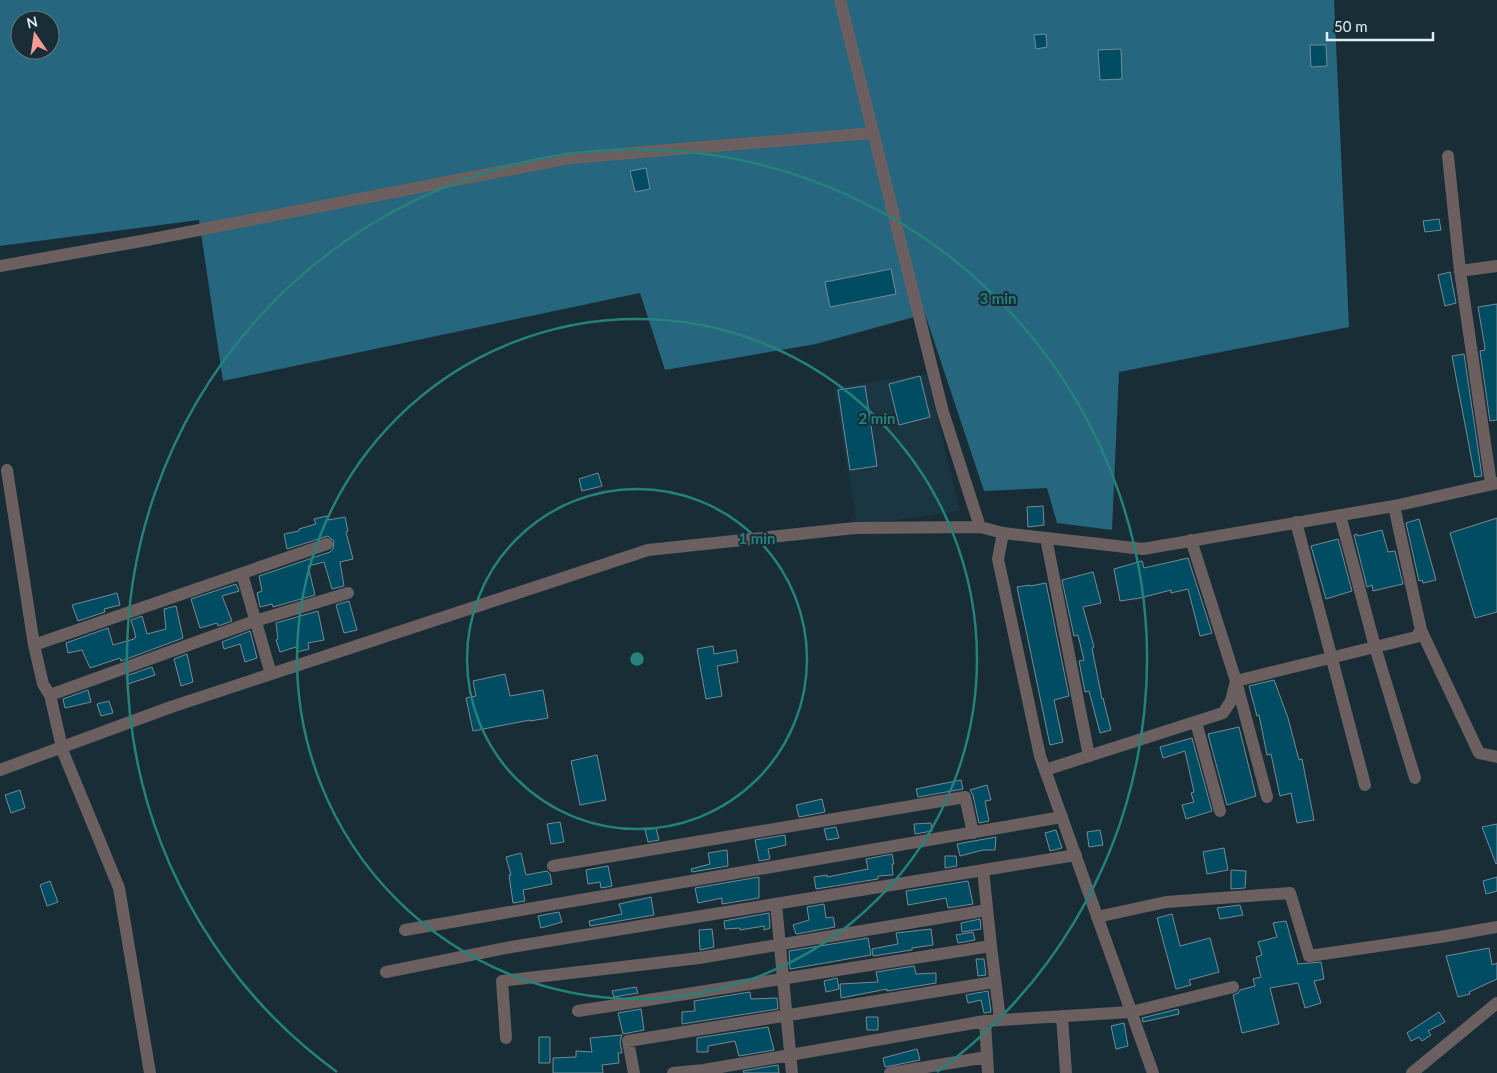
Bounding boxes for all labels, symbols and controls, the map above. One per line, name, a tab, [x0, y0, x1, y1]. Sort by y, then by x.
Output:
north arrow	[10, 10, 60, 60]
scale bar	[1327, 10, 1433, 42]
text: N	[25, 12, 39, 31]
text: 50 m	[1334, 17, 1368, 35]
text: 3 min	[979, 289, 1017, 307]
text: 2 min	[858, 409, 896, 427]
text: 1 min	[738, 529, 776, 547]
centre of rings	[628, 650, 646, 668]

